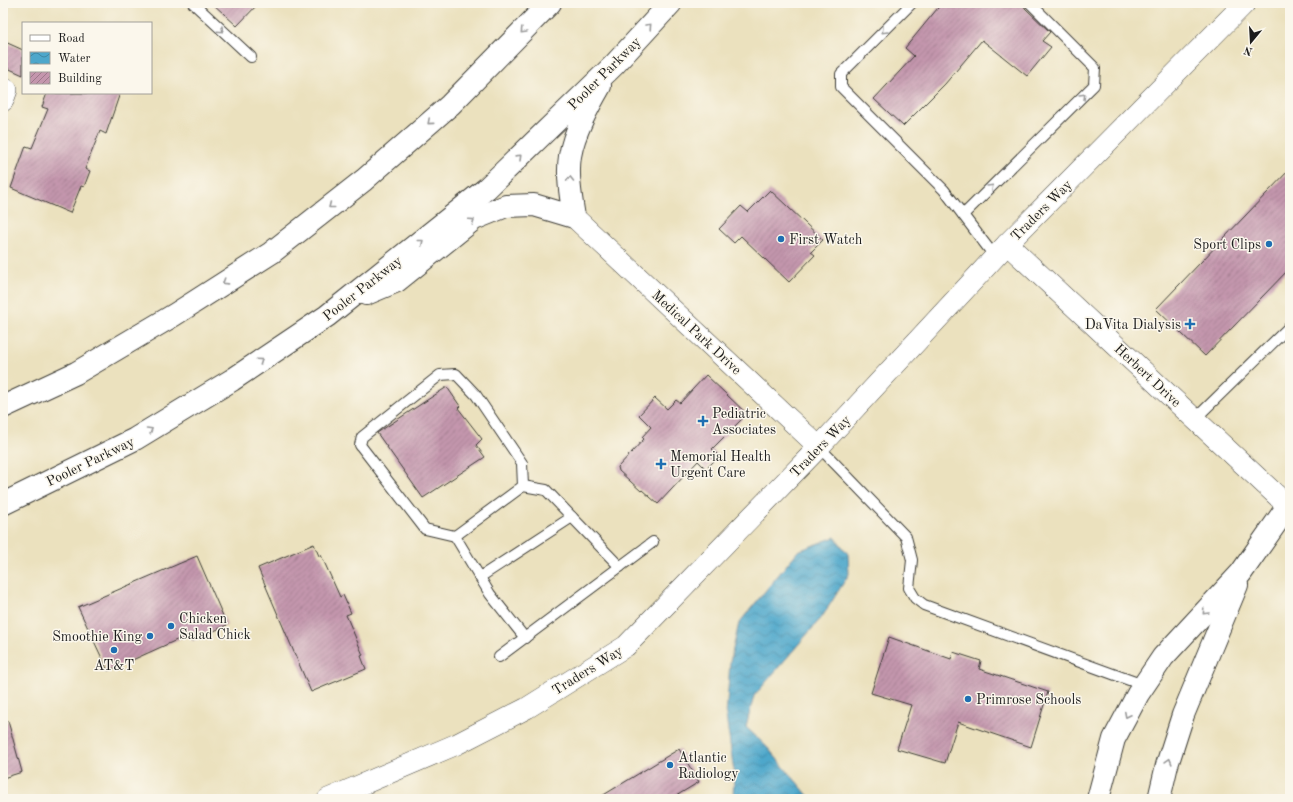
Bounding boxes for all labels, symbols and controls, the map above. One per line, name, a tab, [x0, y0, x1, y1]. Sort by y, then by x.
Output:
legend	[22, 22, 152, 94]
north arrow	[1231, 22, 1271, 62]
one-way arrow	[645, 24, 652, 31]
one-way arrow	[216, 25, 224, 32]
one-way arrow	[520, 26, 528, 34]
one-way arrow	[881, 26, 889, 34]
text: Road	[58, 33, 85, 45]
street label: Pooler Parkway	[566, 34, 644, 113]
text: N	[1242, 43, 1254, 57]
text: Water	[58, 53, 91, 65]
text: Building	[58, 73, 102, 85]
one-way arrow	[1078, 93, 1086, 101]
one-way arrow	[428, 118, 435, 125]
one-way arrow	[514, 154, 522, 162]
one-way arrow	[565, 176, 574, 182]
street label: Traders Way	[1008, 177, 1075, 244]
one-way arrow	[986, 184, 994, 192]
one-way arrow	[328, 201, 335, 208]
one-way arrow	[468, 219, 475, 226]
place label: First Watch	[789, 233, 863, 247]
marker: First Watch	[776, 234, 786, 244]
place label: Sport Clips	[1193, 238, 1261, 252]
one-way arrow	[416, 239, 423, 246]
marker: Sport Clips	[1264, 239, 1274, 249]
street label: Pooler Parkway	[321, 253, 405, 324]
one-way arrow	[223, 277, 230, 284]
street label: Medical Park Drive	[649, 288, 744, 378]
place label: DaVita Dialysis	[1085, 318, 1181, 332]
marker: DaVita Dialysis	[1184, 318, 1196, 330]
street label: Herbert Drive	[1111, 342, 1183, 410]
one-way arrow	[256, 359, 263, 366]
place label: Pediatric Associates	[712, 407, 776, 437]
street label: Traders Way	[788, 413, 854, 480]
marker: Pediatric Associates	[697, 415, 709, 427]
one-way arrow	[146, 427, 153, 435]
street label: Pooler Parkway	[44, 434, 137, 489]
place label: Memorial Health Urgent Care	[670, 450, 771, 480]
marker: Memorial Health Urgent Care	[655, 458, 667, 470]
one-way arrow	[1203, 607, 1210, 615]
place label: Chicken Salad Chick	[179, 612, 251, 642]
marker: Chicken Salad Chick	[166, 621, 176, 631]
place label: Smoothie King	[52, 630, 142, 644]
marker: Smoothie King	[145, 631, 155, 641]
street label: Traders Way	[550, 643, 626, 698]
marker: AT&T	[109, 645, 119, 655]
place label: AT&T	[94, 659, 134, 673]
place label: Primrose Schools	[976, 693, 1081, 707]
marker: Primrose Schools	[963, 694, 973, 704]
one-way arrow	[1124, 710, 1132, 718]
place label: Atlantic Radiology	[678, 751, 739, 781]
one-way arrow	[1164, 758, 1173, 765]
marker: Atlantic Radiology	[665, 760, 675, 770]

